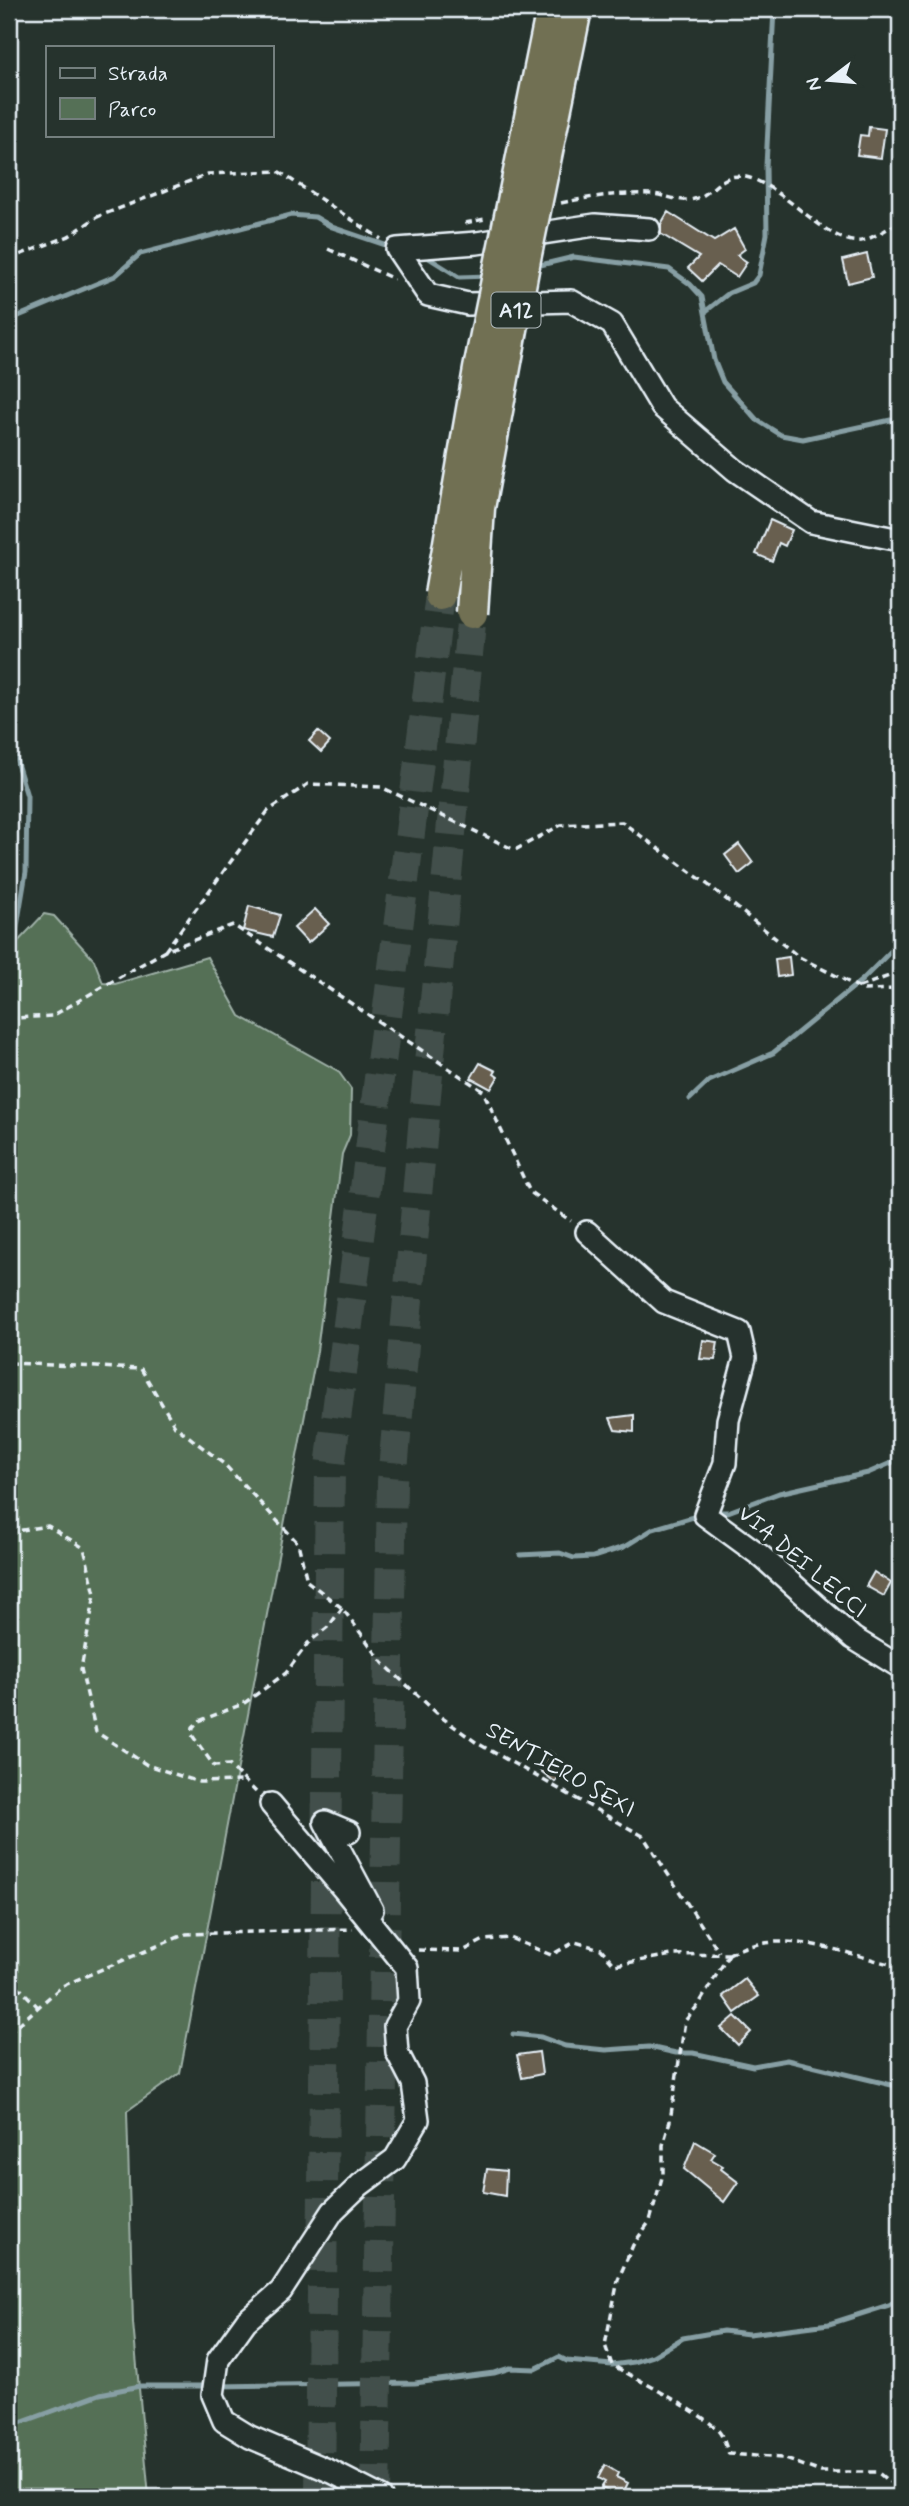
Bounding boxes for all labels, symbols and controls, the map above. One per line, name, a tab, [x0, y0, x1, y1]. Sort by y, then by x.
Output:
legend	[46, 46, 273, 136]
north arrow	[794, 46, 864, 116]
text: Strada	[108, 60, 168, 88]
text: N	[800, 75, 828, 94]
text: Parco	[108, 96, 156, 124]
road number: A12	[491, 292, 540, 328]
street label: VIA DEI LECCI	[731, 1499, 873, 1626]
street label: SENTIERO SEXI	[480, 1716, 640, 1826]

